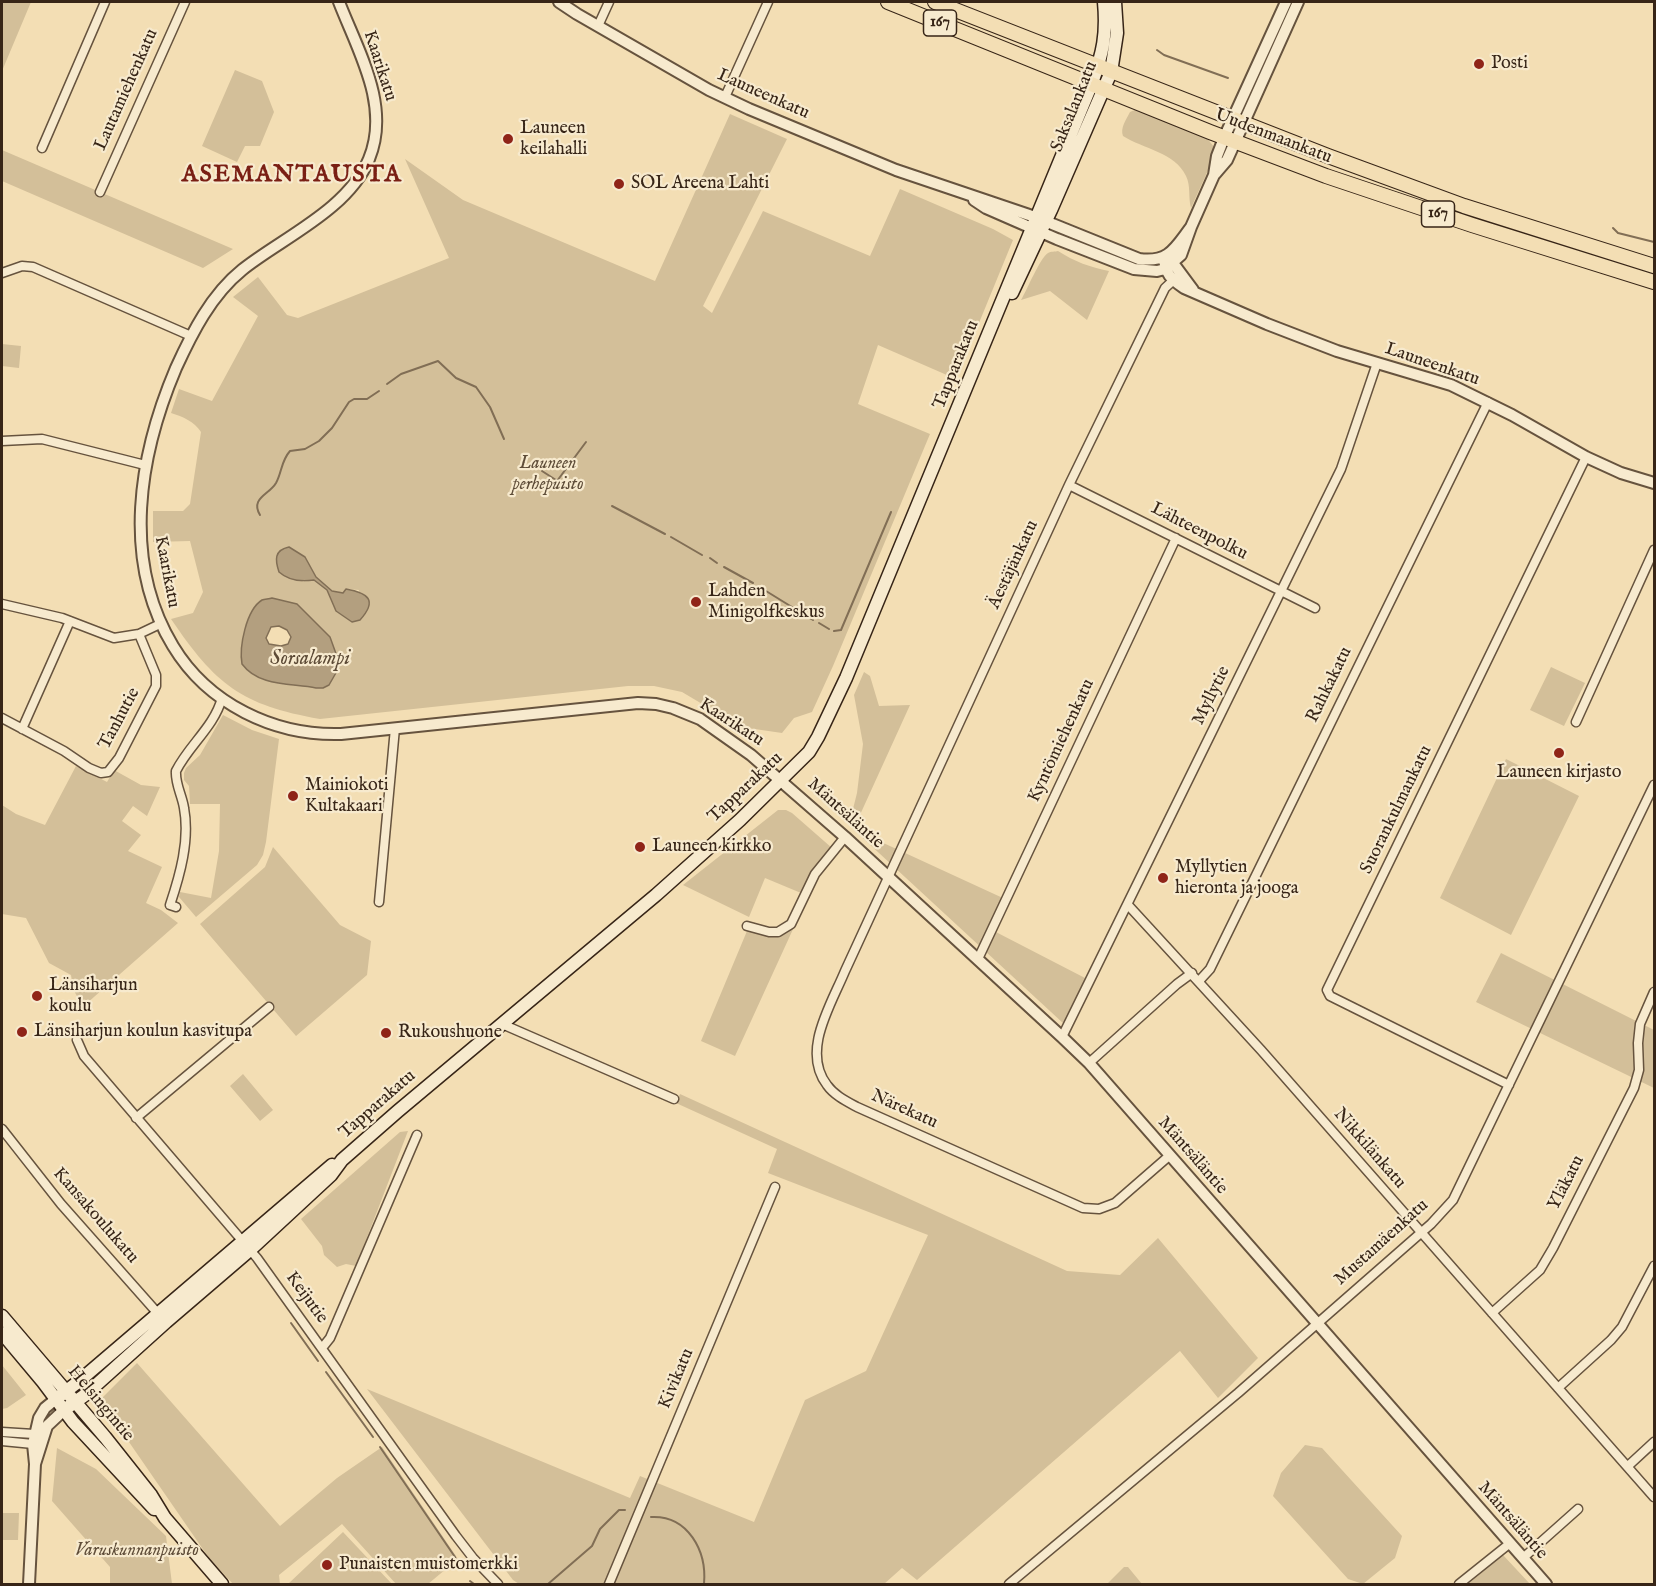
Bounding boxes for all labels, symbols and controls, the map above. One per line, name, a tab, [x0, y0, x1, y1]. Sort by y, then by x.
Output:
road number: 167	[924, 10, 956, 36]
street label: Lautamiehenkatu	[90, 26, 164, 154]
street label: Kaarikatu	[357, 28, 401, 104]
place label: Posti	[1491, 53, 1528, 75]
marker: Posti	[1472, 57, 1486, 71]
street label: Saksalankatu	[1047, 58, 1103, 156]
street label: Launeenkatu	[714, 65, 812, 125]
street label: Uudenmaankatu	[1211, 105, 1335, 169]
place label: Launeen keilahalli	[520, 118, 587, 160]
marker: Launeen keilahalli	[501, 132, 515, 146]
district label: ASEMANTAUSTA	[182, 162, 402, 190]
place label: SOL Areena Lahti	[631, 173, 769, 195]
marker: SOL Areena Lahti	[612, 177, 626, 191]
road number: 167	[1422, 201, 1454, 227]
street label: Tapparakatu	[929, 317, 985, 413]
street label: Launeenkatu	[1382, 339, 1482, 391]
park label: Launeen perhepuisto	[513, 453, 583, 496]
street label: Lähteenpolku	[1147, 498, 1251, 566]
street label: Äestäjänkatu	[984, 517, 1044, 613]
street label: Kaarikatu	[148, 534, 184, 610]
place label: Lahden Minigolfkeskus	[708, 581, 824, 624]
marker: Lahden Minigolfkeskus	[689, 595, 703, 609]
street label: Rahkakatu	[1302, 644, 1358, 726]
water label: Sorsalampi	[270, 648, 350, 672]
street label: Myllytie	[1189, 663, 1235, 729]
street label: Kyntömiehenkatu	[1024, 676, 1100, 806]
street label: Tanhutie	[95, 684, 145, 754]
street label: Kaarikatu	[695, 694, 767, 752]
street label: Suorankulmankatu	[1357, 742, 1437, 878]
marker: Launeen kirjasto	[1552, 746, 1566, 760]
street label: Tapparakatu	[704, 748, 788, 828]
place label: Launeen kirjasto	[1497, 762, 1621, 784]
street label: Mäntsäläntie	[802, 774, 888, 854]
place label: Mainiokoti Kultakaari	[305, 775, 389, 818]
marker: Mainiokoti Kultakaari	[286, 789, 300, 803]
place label: Launeen kirkko	[652, 836, 771, 858]
marker: Launeen kirkko	[633, 840, 647, 854]
place label: Myllytien hieronta ja jooga	[1175, 857, 1298, 900]
marker: Myllytien hieronta ja jooga	[1156, 871, 1170, 885]
place label: Länsiharjun koulu	[49, 975, 137, 1018]
marker: Länsiharjun koulu	[30, 989, 44, 1003]
place label: Länsiharjun koulun kasvitupa	[34, 1021, 252, 1043]
place label: Rukoushuone	[398, 1022, 502, 1044]
marker: Länsiharjun koulun kasvitupa	[15, 1025, 29, 1039]
marker: Rukoushuone	[379, 1026, 393, 1040]
street label: Tapparakatu	[335, 1066, 421, 1144]
street label: Närekatu	[867, 1086, 941, 1134]
street label: Nikkilänkatu	[1328, 1104, 1410, 1194]
street label: Mäntsäläntie	[1152, 1113, 1232, 1199]
street label: Yläkatu	[1544, 1152, 1590, 1214]
street label: Kansakoulukatu	[47, 1164, 143, 1268]
street label: Mustamäenkatu	[1331, 1195, 1433, 1291]
street label: Keijutie	[280, 1268, 332, 1328]
street label: Kivikatu	[655, 1346, 699, 1412]
street label: Helsingintie	[62, 1362, 138, 1446]
street label: Mäntsäläntie	[1472, 1478, 1552, 1564]
park label: Varuskunnanpuisto	[75, 1540, 199, 1562]
place label: Punaisten muistomerkki	[339, 1554, 518, 1576]
marker: Punaisten muistomerkki	[320, 1558, 334, 1572]

